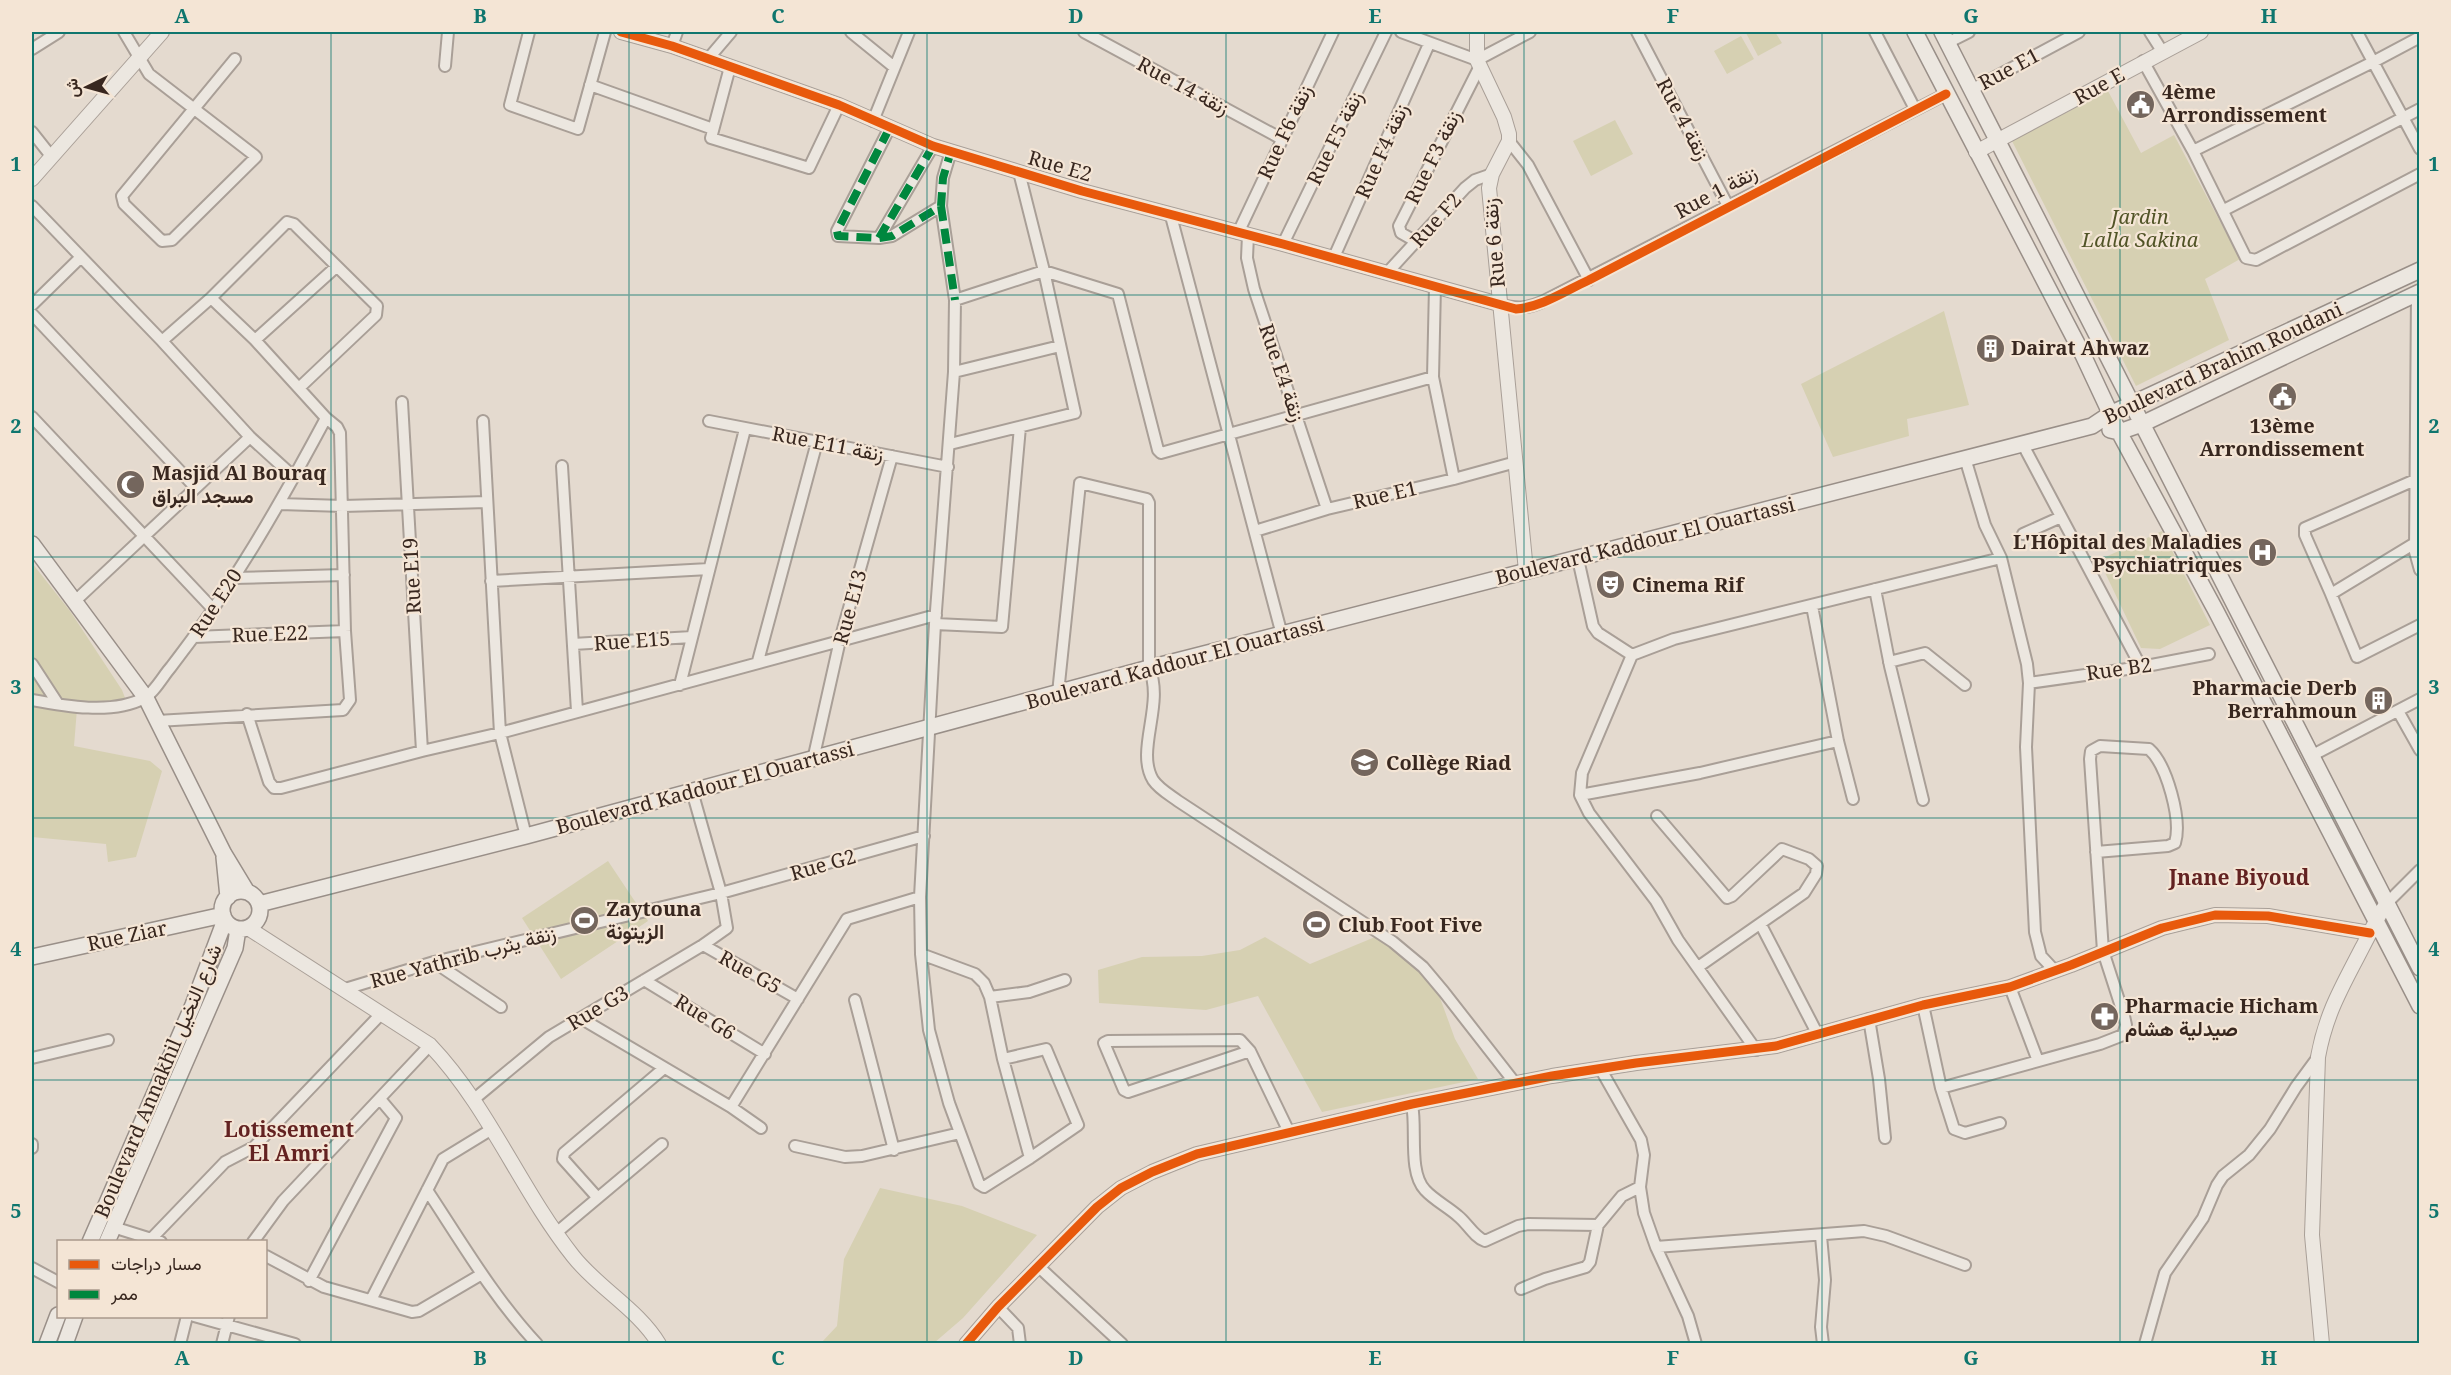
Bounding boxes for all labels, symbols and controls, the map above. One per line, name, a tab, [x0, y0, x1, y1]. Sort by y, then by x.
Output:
text: A	[174, 2, 190, 29]
text: B	[473, 2, 487, 29]
text: C	[771, 2, 785, 29]
text: D	[1068, 2, 1084, 29]
text: E	[1368, 2, 1382, 29]
text: F	[1667, 2, 1679, 29]
text: G	[1963, 2, 1979, 29]
text: H	[2261, 2, 2277, 29]
street label: Rue E1	[1974, 41, 2044, 96]
street label: Rue 14 زنقة	[1132, 50, 1234, 121]
north arrow	[57, 57, 117, 117]
street label: Rue E	[2069, 61, 2129, 111]
street label: Rue 4 زنقة	[1650, 73, 1716, 165]
text: ش	[60, 78, 84, 99]
place label: 4ème Arrondissement	[2162, 78, 2327, 128]
street label: Rue F6 زنقة	[1251, 80, 1318, 183]
street label: Rue F5 زنقة	[1300, 86, 1369, 189]
public building icon: 4ème Arrondissement	[2125, 88, 2157, 120]
street label: Rue F4 زنقة	[1349, 99, 1415, 203]
street label: Rue F3 زنقة	[1398, 105, 1467, 208]
street label: Rue E2	[1025, 144, 1095, 188]
text: 1	[10, 150, 22, 177]
text: 1	[2428, 150, 2440, 177]
street label: Rue 1 زنقة	[1670, 159, 1762, 225]
street label: Rue F2	[1404, 187, 1467, 253]
street label: Rue 6 زنقة	[1476, 197, 1511, 289]
park label: Jardin Lalla Sakina	[2081, 203, 2199, 253]
street label: Boulevard Brahim Roudani	[2099, 295, 2347, 430]
street label: Rue E4 زنقة	[1253, 320, 1312, 425]
building icon: Dairat Ahwaz	[1974, 332, 2006, 364]
place label: Dairat Ahwaz	[2011, 334, 2149, 361]
public building icon: 13ème Arrondissement	[2266, 380, 2298, 412]
text: 2	[10, 412, 22, 439]
place label: 13ème Arrondissement	[2200, 412, 2364, 462]
text: 2	[2428, 412, 2440, 439]
street label: Rue E11 زنقة	[770, 419, 886, 468]
place label: Masjid Al Bouraq مسجد البراق	[152, 459, 326, 509]
mosque icon: Masjid Al Bouraq مسجد البراق	[115, 469, 147, 501]
street label: Rue E1	[1350, 474, 1420, 515]
street label: Boulevard Kaddour El Ouartassi	[1492, 490, 1798, 591]
place label: L'Hôpital des Maladies Psychiatriques	[2013, 528, 2242, 578]
street label: Rue E19	[396, 537, 427, 615]
hospital icon: L'Hôpital des Maladies Psychiatriques	[2247, 537, 2279, 569]
street label: Rue E20	[183, 563, 248, 642]
street label: Rue E13	[827, 566, 872, 647]
theatre icon: Cinema Rif	[1595, 569, 1627, 601]
place label: Cinema Rif	[1632, 571, 1745, 598]
street label: Boulevard Kaddour El Ouartassi	[1023, 610, 1327, 715]
street label: Rue E22	[231, 619, 309, 648]
street label: Rue E15	[593, 624, 671, 657]
street label: Rue B2	[2084, 651, 2153, 686]
text: 3	[10, 673, 22, 700]
text: 3	[2428, 673, 2440, 700]
place label: Pharmacie Derb Berrahmoun	[2192, 674, 2357, 724]
building icon: Pharmacie Derb Berrahmoun	[2362, 684, 2394, 716]
street label: Boulevard Kaddour El Ouartassi	[553, 735, 857, 840]
school or university icon: Collège Riad	[1349, 747, 1381, 779]
place label: Collège Riad	[1386, 749, 1511, 776]
street label: Rue G2	[787, 842, 859, 887]
district label: Jnane Biyoud	[2168, 863, 2310, 891]
place label: Zaytouna الزيتونة	[606, 895, 702, 945]
sports icon: Zaytouna الزيتونة	[569, 904, 601, 936]
sports icon: Club Foot Five	[1301, 909, 1333, 941]
place label: Club Foot Five	[1338, 911, 1482, 938]
street label: Rue Ziar	[85, 914, 170, 957]
street label: Rue Yathrib زنقة يثرب	[367, 919, 559, 994]
text: 4	[10, 935, 22, 962]
text: 4	[2428, 935, 2440, 962]
street label: Boulevard Annakhil شارع النخيل	[88, 940, 228, 1222]
street label: Rue G5	[714, 943, 786, 1000]
street label: Rue G3	[562, 979, 633, 1036]
street label: Rue G6	[670, 987, 741, 1046]
place label: Pharmacie Hicham صيدلية هشام	[2125, 992, 2319, 1042]
pharmacy icon: Pharmacie Hicham صيدلية هشام	[2088, 1001, 2120, 1033]
district label: Lotissement El Amri	[224, 1115, 354, 1167]
text: 5	[10, 1197, 22, 1224]
text: 5	[2428, 1197, 2440, 1224]
legend	[57, 1240, 267, 1318]
text: مسار دراجات	[111, 1251, 202, 1275]
text: ممر	[110, 1281, 138, 1305]
text: A	[174, 1344, 190, 1371]
text: B	[473, 1344, 487, 1371]
text: C	[771, 1344, 785, 1371]
text: D	[1068, 1344, 1084, 1371]
text: E	[1368, 1344, 1382, 1371]
text: F	[1667, 1344, 1679, 1371]
text: G	[1963, 1344, 1979, 1371]
text: H	[2261, 1344, 2277, 1371]

